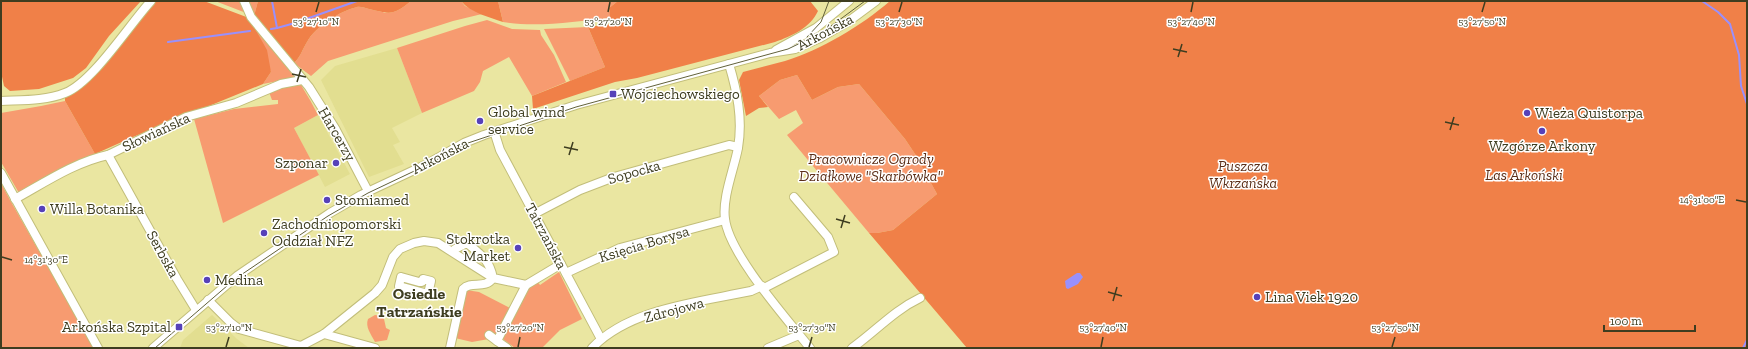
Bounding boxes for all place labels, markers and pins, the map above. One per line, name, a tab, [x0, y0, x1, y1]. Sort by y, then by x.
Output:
place label: Wojciechowskiego	[621, 85, 740, 103]
marker: Wojciechowskiego	[608, 89, 618, 99]
place label: Global wind service	[488, 103, 566, 138]
place label: Wieża Quistorpa	[1535, 104, 1643, 122]
marker: Wieża Quistorpa	[1522, 108, 1532, 118]
marker: Global wind service	[475, 116, 485, 126]
marker: Wzgórze Arkony	[1537, 126, 1547, 136]
place label: Wzgórze Arkony	[1489, 137, 1596, 155]
place label: Szponar	[275, 154, 328, 172]
marker: Szponar	[331, 158, 341, 168]
place label: Stomiamed	[335, 191, 410, 209]
marker: Stomiamed	[322, 195, 332, 205]
place label: Willa Botanika	[50, 200, 144, 218]
marker: Willa Botanika	[37, 204, 47, 214]
place label: Zachodniopomorski Oddział NFZ	[272, 215, 401, 250]
marker: Zachodniopomorski Oddział NFZ	[259, 228, 269, 238]
place label: Stokrotka Market	[446, 230, 510, 265]
marker: Stokrotka Market	[513, 243, 523, 253]
place label: Medina	[215, 271, 263, 289]
marker: Medina	[202, 275, 212, 285]
place label: Lina Viek 1920	[1265, 288, 1358, 306]
marker: Lina Viek 1920	[1252, 292, 1262, 302]
place label: Arkońska Szpital	[62, 318, 171, 336]
marker: Arkońska Szpital	[174, 322, 184, 332]

